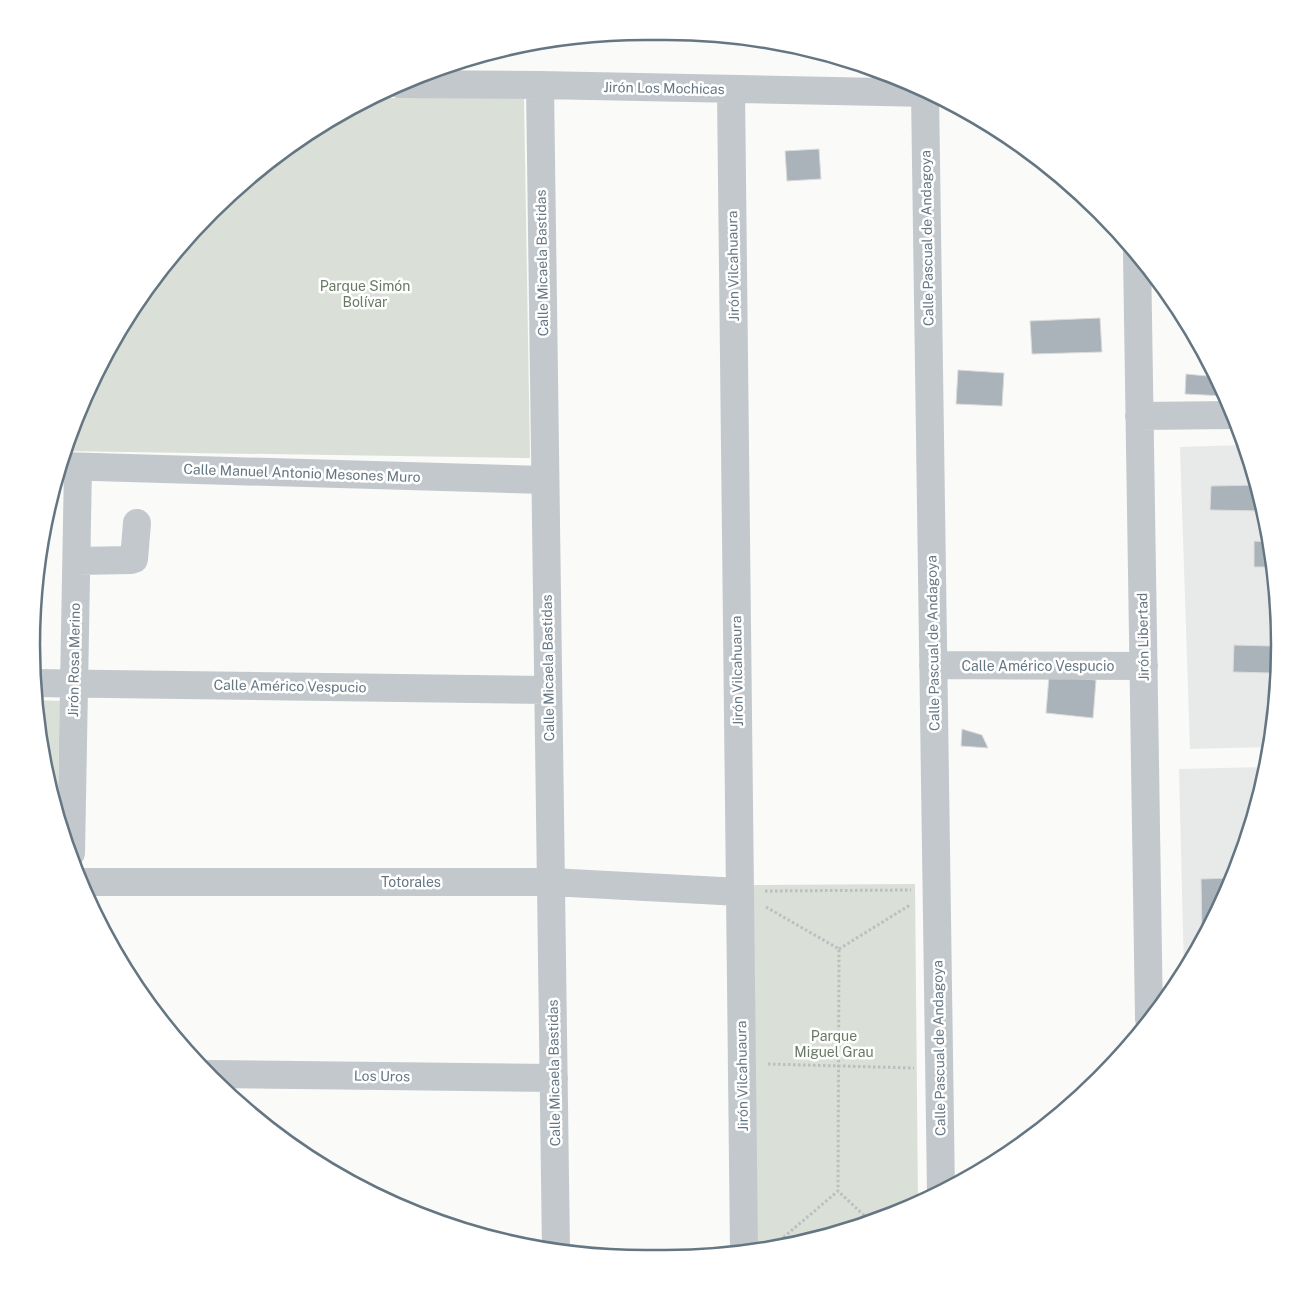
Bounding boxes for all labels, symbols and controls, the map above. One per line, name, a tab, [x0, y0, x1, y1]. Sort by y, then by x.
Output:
street label: Jirón Los Mochicas	[603, 79, 725, 97]
street label: Calle Pascual de Andagoya	[917, 150, 937, 326]
street label: Calle Micaela Bastidas	[533, 189, 551, 337]
street label: Jirón Vilcahuaura	[724, 211, 742, 321]
park label: Parque Simón Bolívar	[320, 278, 410, 310]
street label: Calle Manuel Antonio Mesones Muro	[183, 461, 421, 485]
street label: Calle Pascual de Andagoya	[923, 555, 943, 731]
street label: Jirón Libertad	[1134, 593, 1152, 681]
street label: Calle Micaela Bastidas	[539, 594, 557, 742]
street label: Jirón Rosa Merino	[65, 603, 83, 717]
street label: Jirón Vilcahuaura	[728, 616, 746, 726]
street label: Calle Américo Vespucio	[962, 658, 1115, 674]
street label: Calle Américo Vespucio	[213, 677, 367, 695]
street label: Totorales	[381, 874, 441, 890]
street label: Calle Pascual de Andagoya	[929, 960, 949, 1136]
street label: Calle Micaela Bastidas	[545, 999, 563, 1147]
street label: Jirón Vilcahuaura	[733, 1021, 751, 1131]
park label: Parque Miguel Grau	[794, 1028, 874, 1060]
street label: Los Uros	[354, 1068, 410, 1084]

